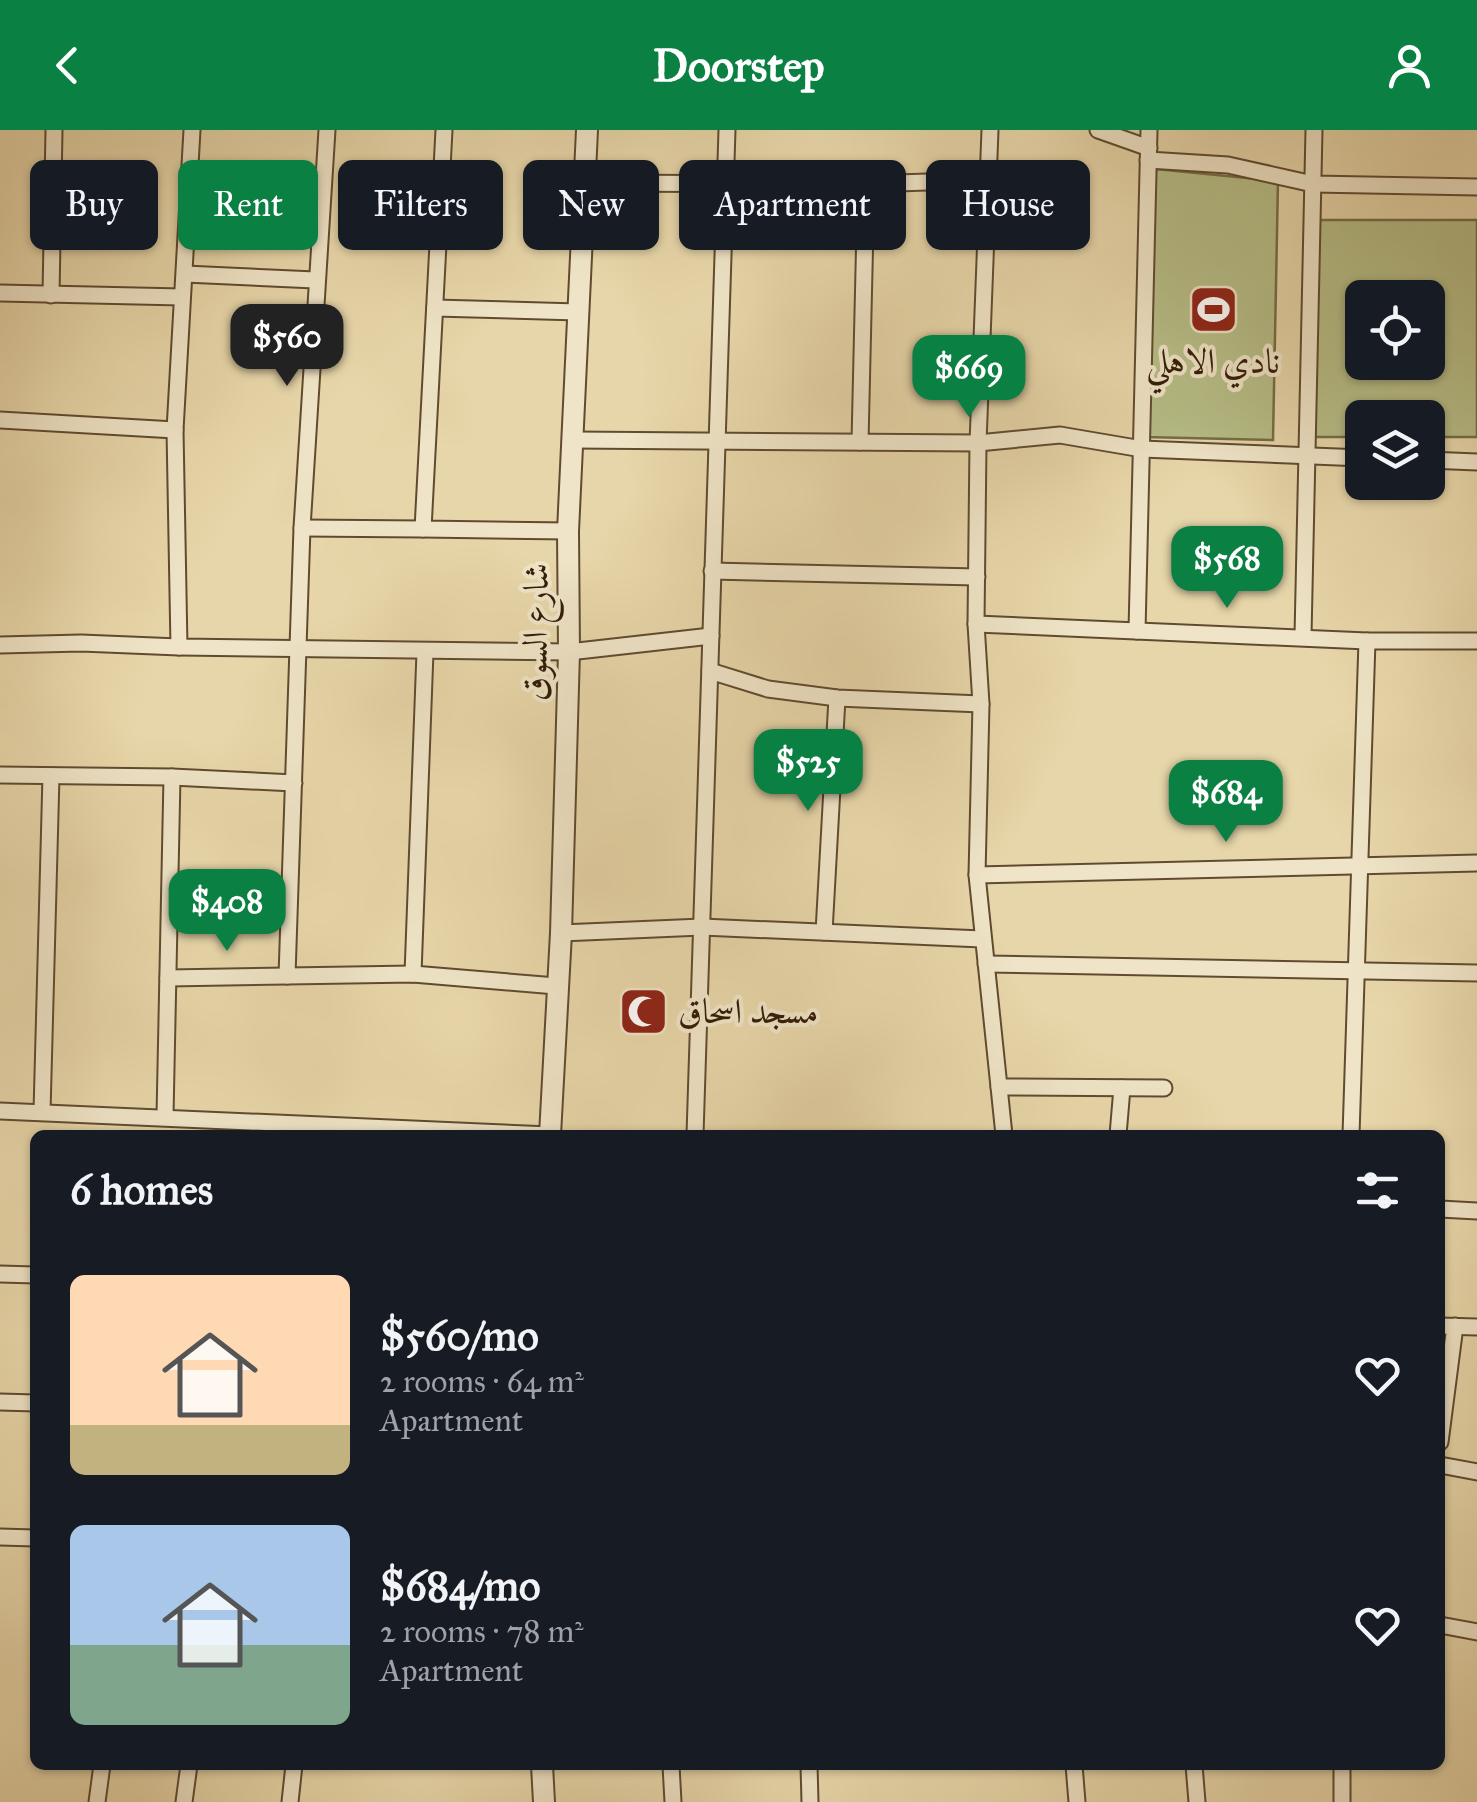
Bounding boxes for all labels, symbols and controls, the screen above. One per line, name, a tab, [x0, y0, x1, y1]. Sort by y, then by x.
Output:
icon: back	[40, 38, 95, 93]
text: Doorstep	[653, 38, 824, 93]
icon: person	[1382, 38, 1437, 93]
chip: Buy	[30, 160, 158, 250]
chip: Rent	[178, 160, 318, 250]
chip: Filters	[338, 160, 503, 250]
chip: New	[523, 160, 659, 250]
chip: Apartment	[679, 160, 906, 250]
chip: House	[926, 160, 1090, 250]
map controls	[1345, 280, 1445, 500]
button: locate	[1345, 280, 1445, 380]
sports icon: نادي الاهلي	[1187, 283, 1239, 335]
pin: $560	[228, 304, 346, 389]
text: $560	[252, 317, 322, 356]
pin: $669	[910, 335, 1028, 420]
place label: نادي الاهلي	[1146, 340, 1280, 394]
text: $669	[934, 348, 1004, 387]
button: layers	[1345, 400, 1445, 500]
pin: $568	[1168, 526, 1286, 611]
text: $568	[1193, 539, 1261, 578]
street label: شارع السوق	[513, 563, 565, 702]
pin: $525	[749, 729, 867, 814]
text: $525	[776, 742, 840, 781]
pin: $684	[1167, 760, 1285, 845]
text: $684	[1191, 773, 1261, 812]
pin: $408	[168, 869, 286, 954]
text: $408	[191, 882, 263, 921]
mosque icon: مسجد اسحاق	[617, 985, 669, 1037]
place label: مسجد اسحاق	[678, 990, 818, 1033]
icon: filters	[1350, 1163, 1405, 1218]
text: 6 homes	[70, 1164, 213, 1216]
text: $560/mo	[380, 1310, 539, 1362]
icon: home	[150, 1315, 270, 1435]
icon: heart	[1350, 1348, 1405, 1403]
text: 2 rooms · 64 m²	[380, 1362, 584, 1401]
text: Apartment	[380, 1401, 523, 1440]
text: $684/mo	[380, 1560, 540, 1612]
icon: home	[150, 1565, 270, 1685]
icon: heart	[1350, 1598, 1405, 1653]
text: 2 rooms · 78 m²	[380, 1612, 584, 1651]
text: Apartment	[380, 1651, 523, 1690]

